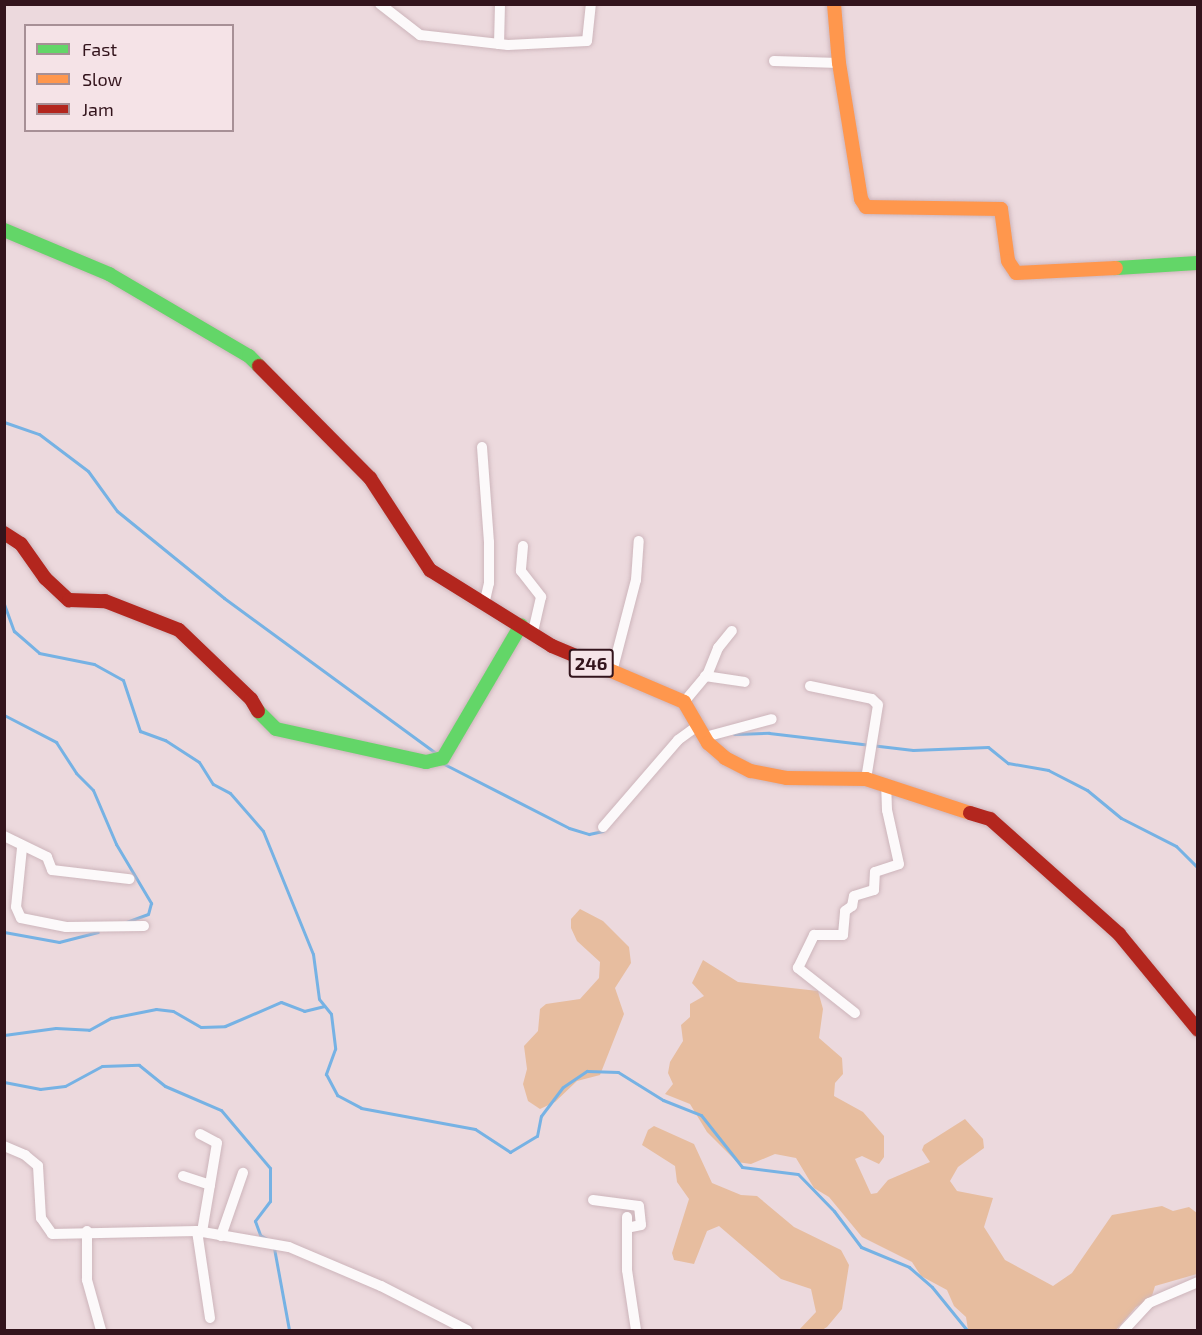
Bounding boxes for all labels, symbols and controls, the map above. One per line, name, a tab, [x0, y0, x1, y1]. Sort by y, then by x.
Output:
legend	[24, 24, 234, 132]
text: Fast	[82, 38, 117, 60]
text: Slow	[82, 68, 122, 90]
text: Jam	[82, 98, 114, 120]
road number: 246	[568, 648, 614, 678]

